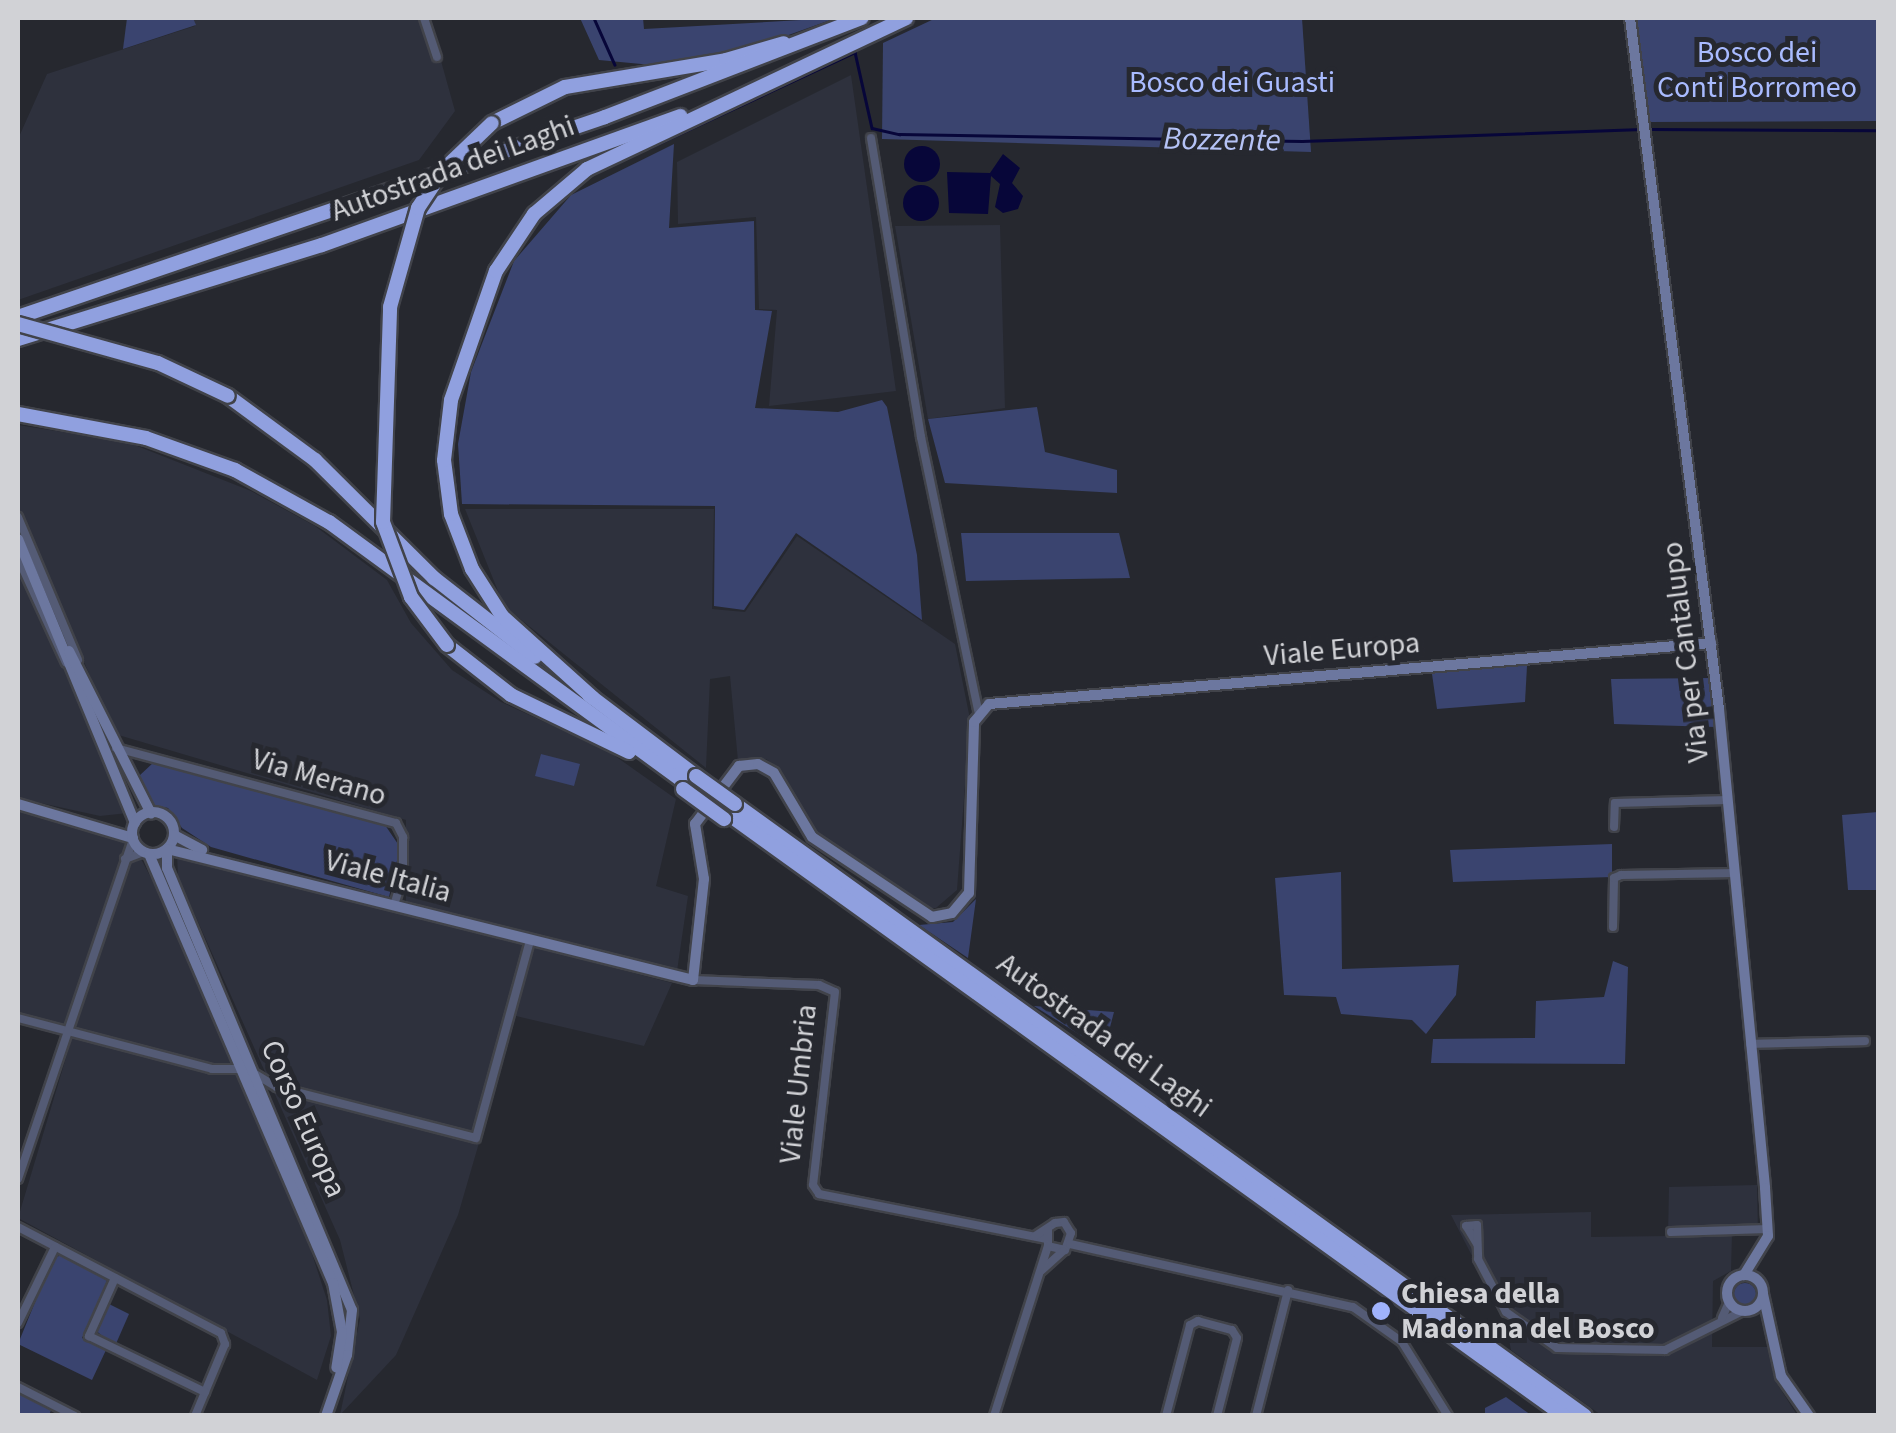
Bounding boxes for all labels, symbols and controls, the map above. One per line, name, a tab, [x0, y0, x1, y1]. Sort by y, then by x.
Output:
park label: Bosco dei Conti Borromeo	[1657, 35, 1857, 106]
park label: Bosco dei Guasti	[1129, 65, 1335, 101]
street label: Autostrada dei Laghi	[326, 108, 580, 230]
water label: Bozzente	[1163, 120, 1281, 160]
street label: Via per Cantalupo	[1655, 540, 1717, 764]
street label: Viale Europa	[1263, 625, 1421, 675]
street label: Via Merano	[248, 742, 390, 814]
street label: Viale Italia	[321, 843, 455, 911]
street label: Autostrada dei Laghi	[990, 946, 1218, 1126]
street label: Viale Umbria	[773, 1002, 825, 1166]
street label: Corso Europa	[252, 1035, 354, 1203]
place label: Chiesa della Madonna del Bosco	[1401, 1276, 1655, 1346]
marker: Chiesa della Madonna del Bosco	[1370, 1300, 1392, 1322]

